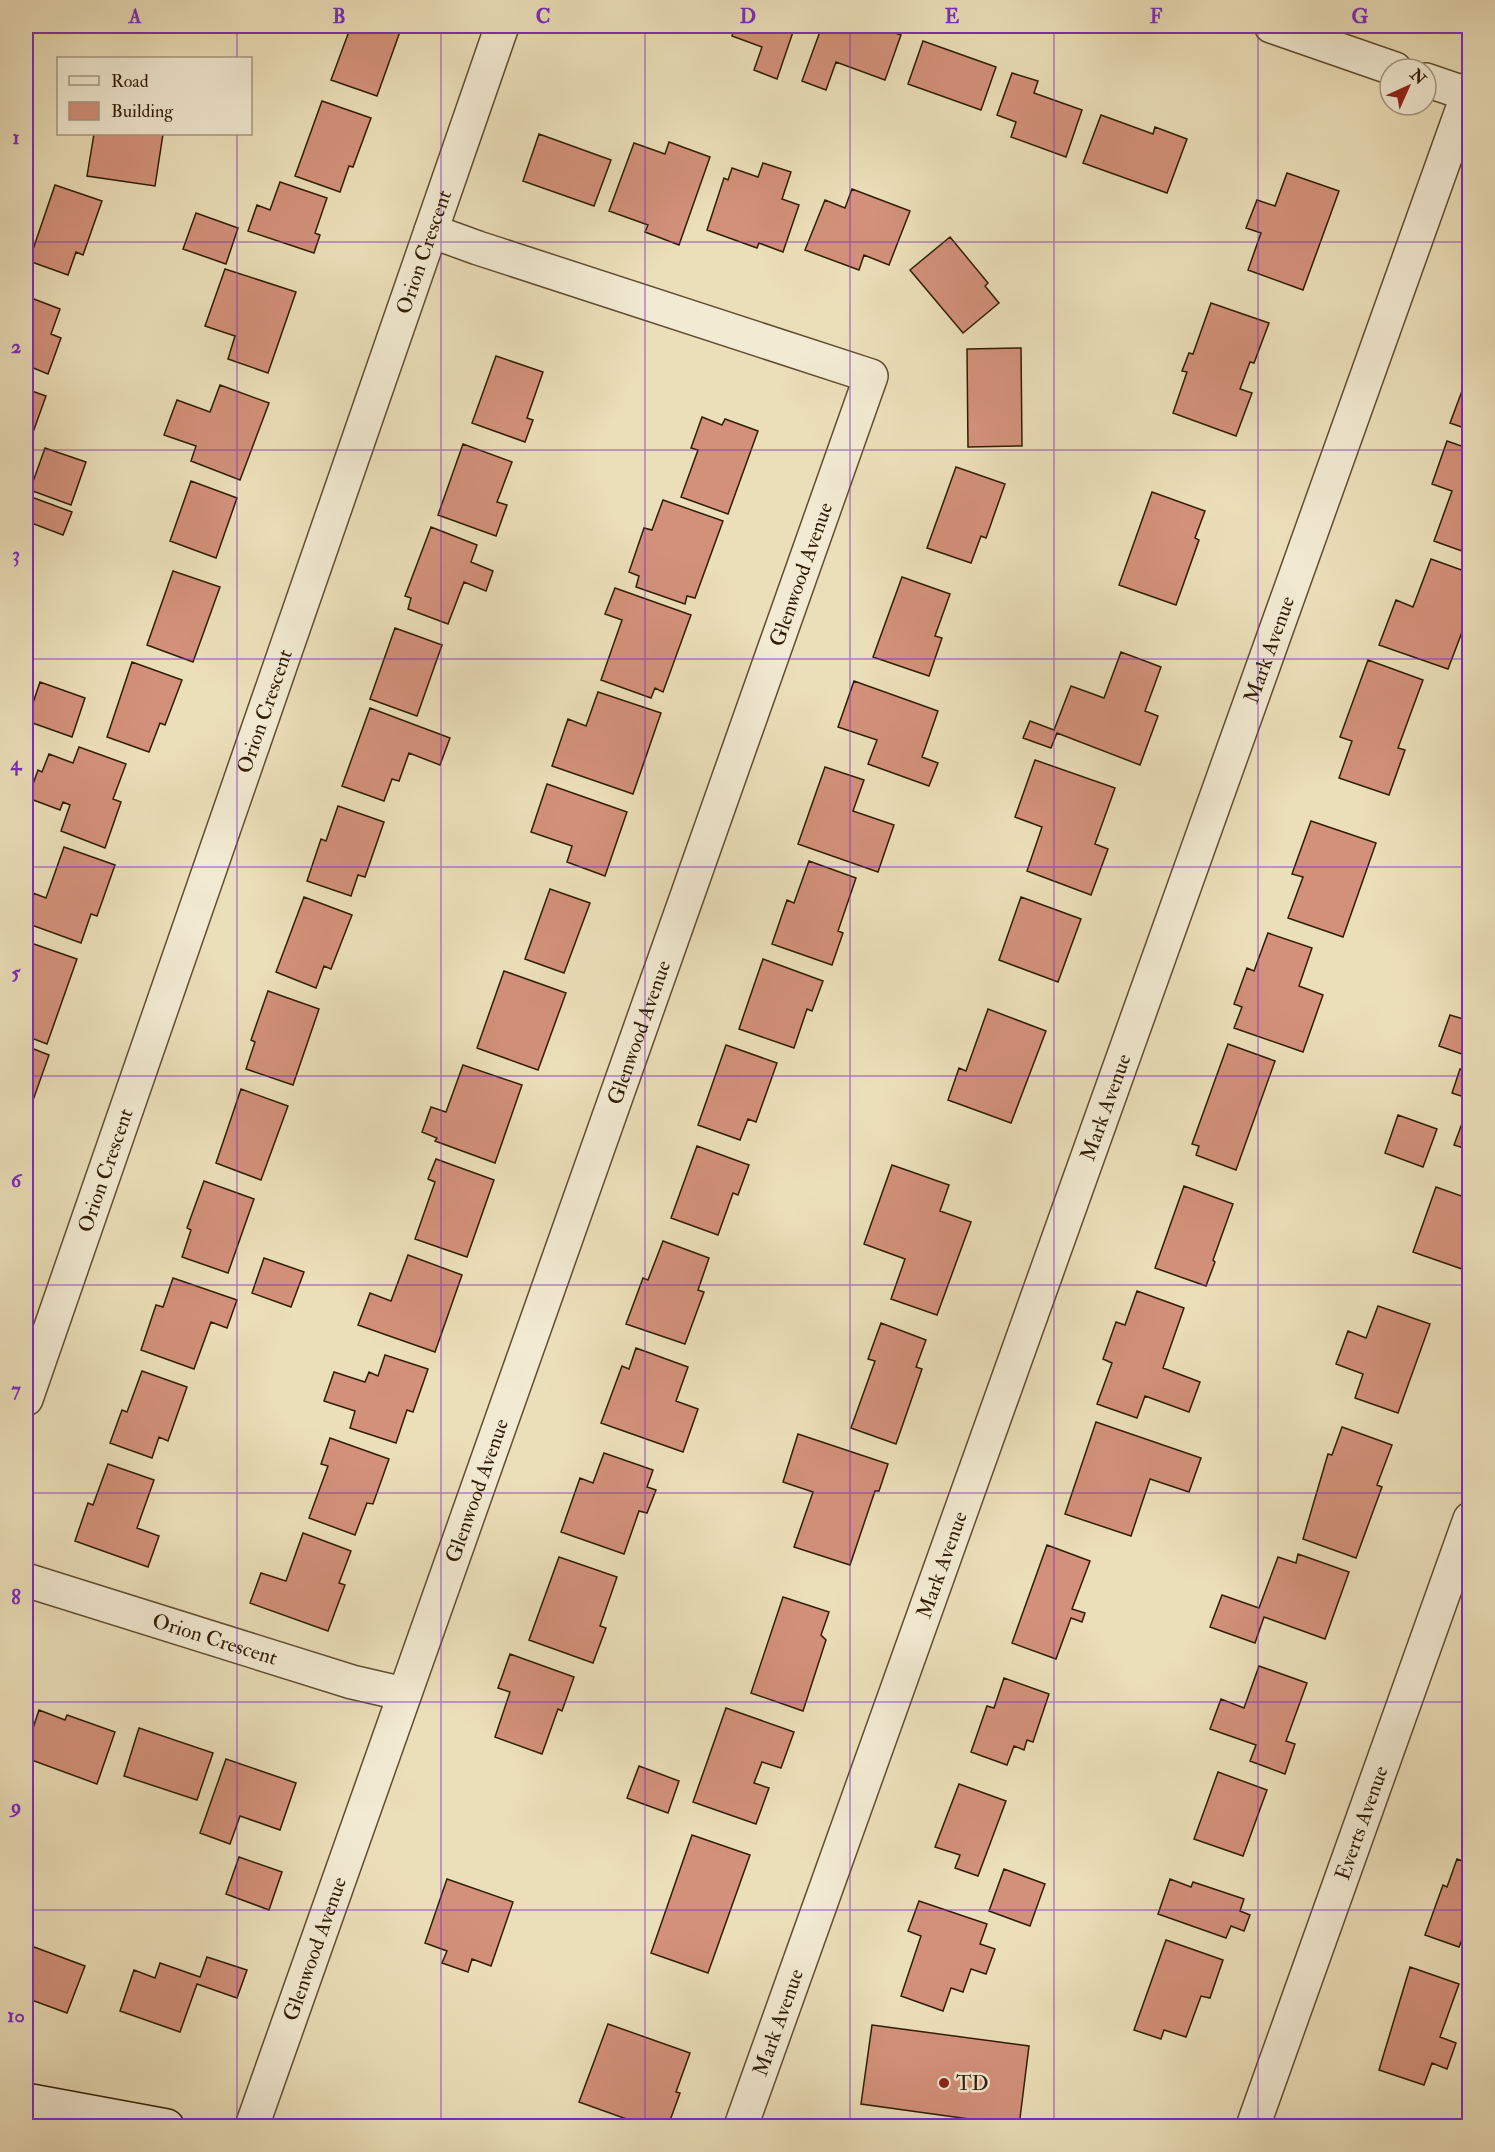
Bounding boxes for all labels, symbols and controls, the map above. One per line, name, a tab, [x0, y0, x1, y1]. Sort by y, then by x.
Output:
text: A	[128, 4, 142, 29]
text: B	[332, 4, 346, 29]
text: C	[536, 4, 550, 29]
text: D	[740, 4, 756, 29]
text: E	[945, 4, 960, 29]
text: F	[1150, 4, 1163, 29]
text: G	[1352, 4, 1369, 29]
legend	[57, 57, 252, 135]
north arrow	[1378, 57, 1438, 117]
text: N	[1405, 64, 1431, 90]
text: Road	[111, 70, 149, 93]
text: Building	[111, 100, 174, 123]
text: 1	[12, 125, 20, 150]
street label: Orion Crescent	[390, 186, 458, 318]
text: 2	[11, 334, 21, 359]
street label: Glenwood Avenue	[763, 498, 839, 650]
text: 3	[12, 542, 20, 567]
street label: Mark Avenue	[1238, 592, 1301, 707]
street label: Orion Crescent	[230, 645, 298, 777]
text: 4	[10, 751, 23, 776]
street label: Glenwood Avenue	[601, 957, 677, 1108]
text: 5	[12, 960, 22, 985]
street label: Mark Avenue	[1074, 1050, 1137, 1164]
street label: Orion Crescent	[71, 1105, 139, 1236]
text: 6	[11, 1168, 23, 1193]
text: 7	[11, 1377, 21, 1402]
street label: Glenwood Avenue	[439, 1415, 515, 1566]
street label: Mark Avenue	[910, 1507, 973, 1622]
text: 8	[11, 1585, 21, 1610]
street label: Orion Crescent	[149, 1607, 281, 1671]
street label: Everts Avenue	[1329, 1762, 1394, 1884]
text: 9	[9, 1794, 21, 1819]
street label: Glenwood Avenue	[277, 1873, 353, 2024]
street label: Mark Avenue	[746, 1965, 810, 2080]
text: 10	[7, 2003, 25, 2028]
place label: TD	[956, 2070, 989, 2097]
marker: TD	[937, 2076, 951, 2090]

